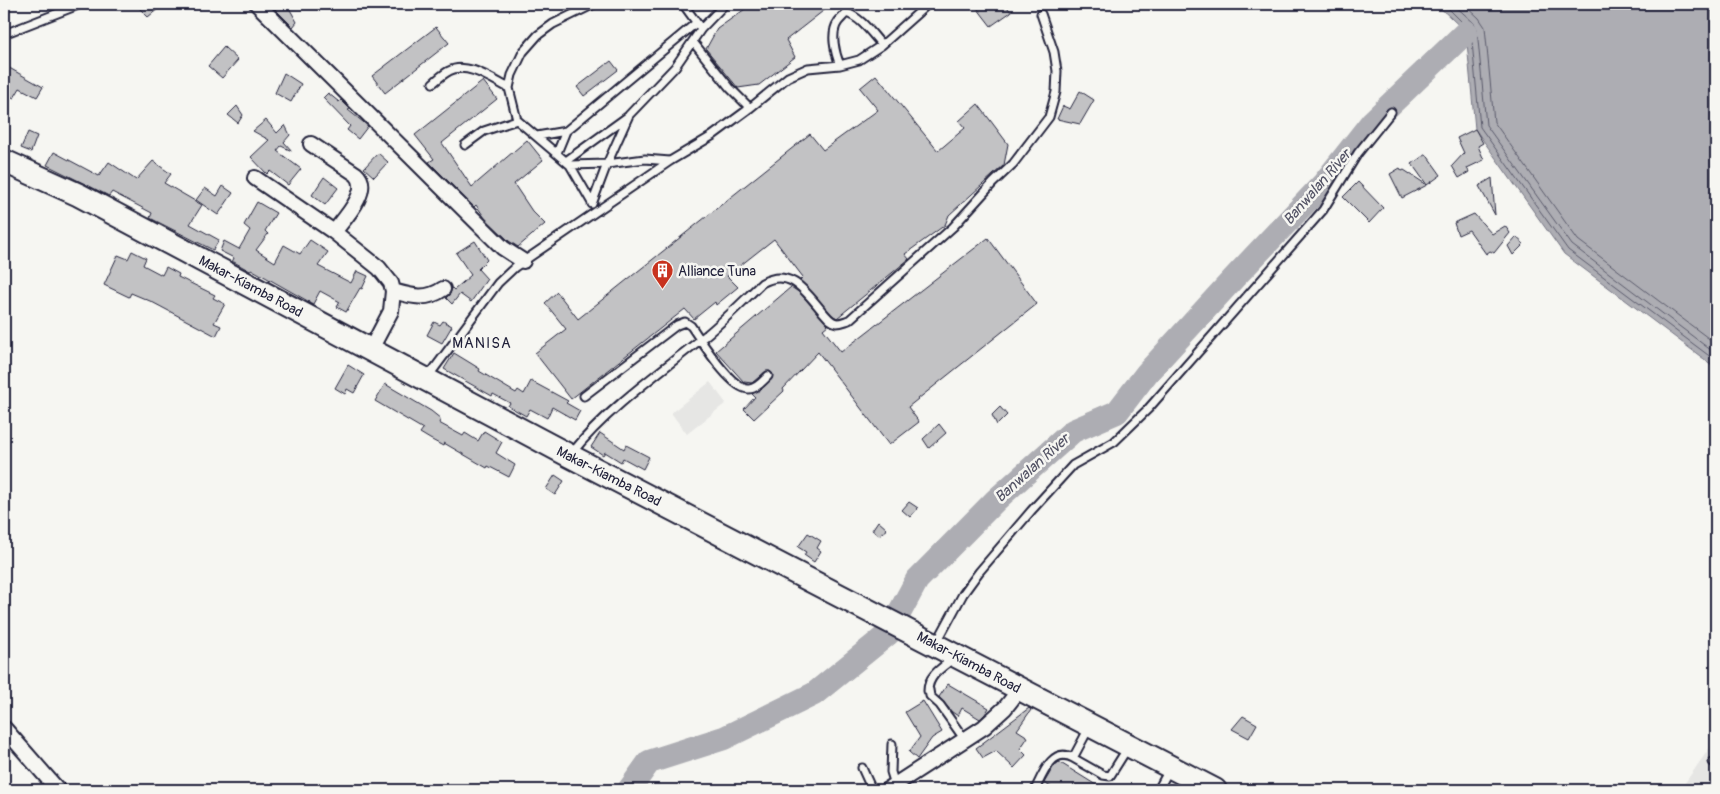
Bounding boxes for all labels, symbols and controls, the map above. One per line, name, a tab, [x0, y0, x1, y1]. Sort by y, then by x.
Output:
water label: Banwalan River	[1279, 144, 1356, 229]
street label: Makar-Kiamba Road	[196, 252, 306, 321]
building icon: Alliance Tuna	[650, 259, 674, 290]
place label: Alliance Tuna	[678, 263, 756, 280]
district label: MANISA	[452, 334, 512, 353]
water label: Banwalan River	[991, 429, 1075, 507]
street label: Makar-Kiamba Road	[554, 443, 664, 510]
street label: Makar-Kiamba Road	[914, 628, 1024, 697]

